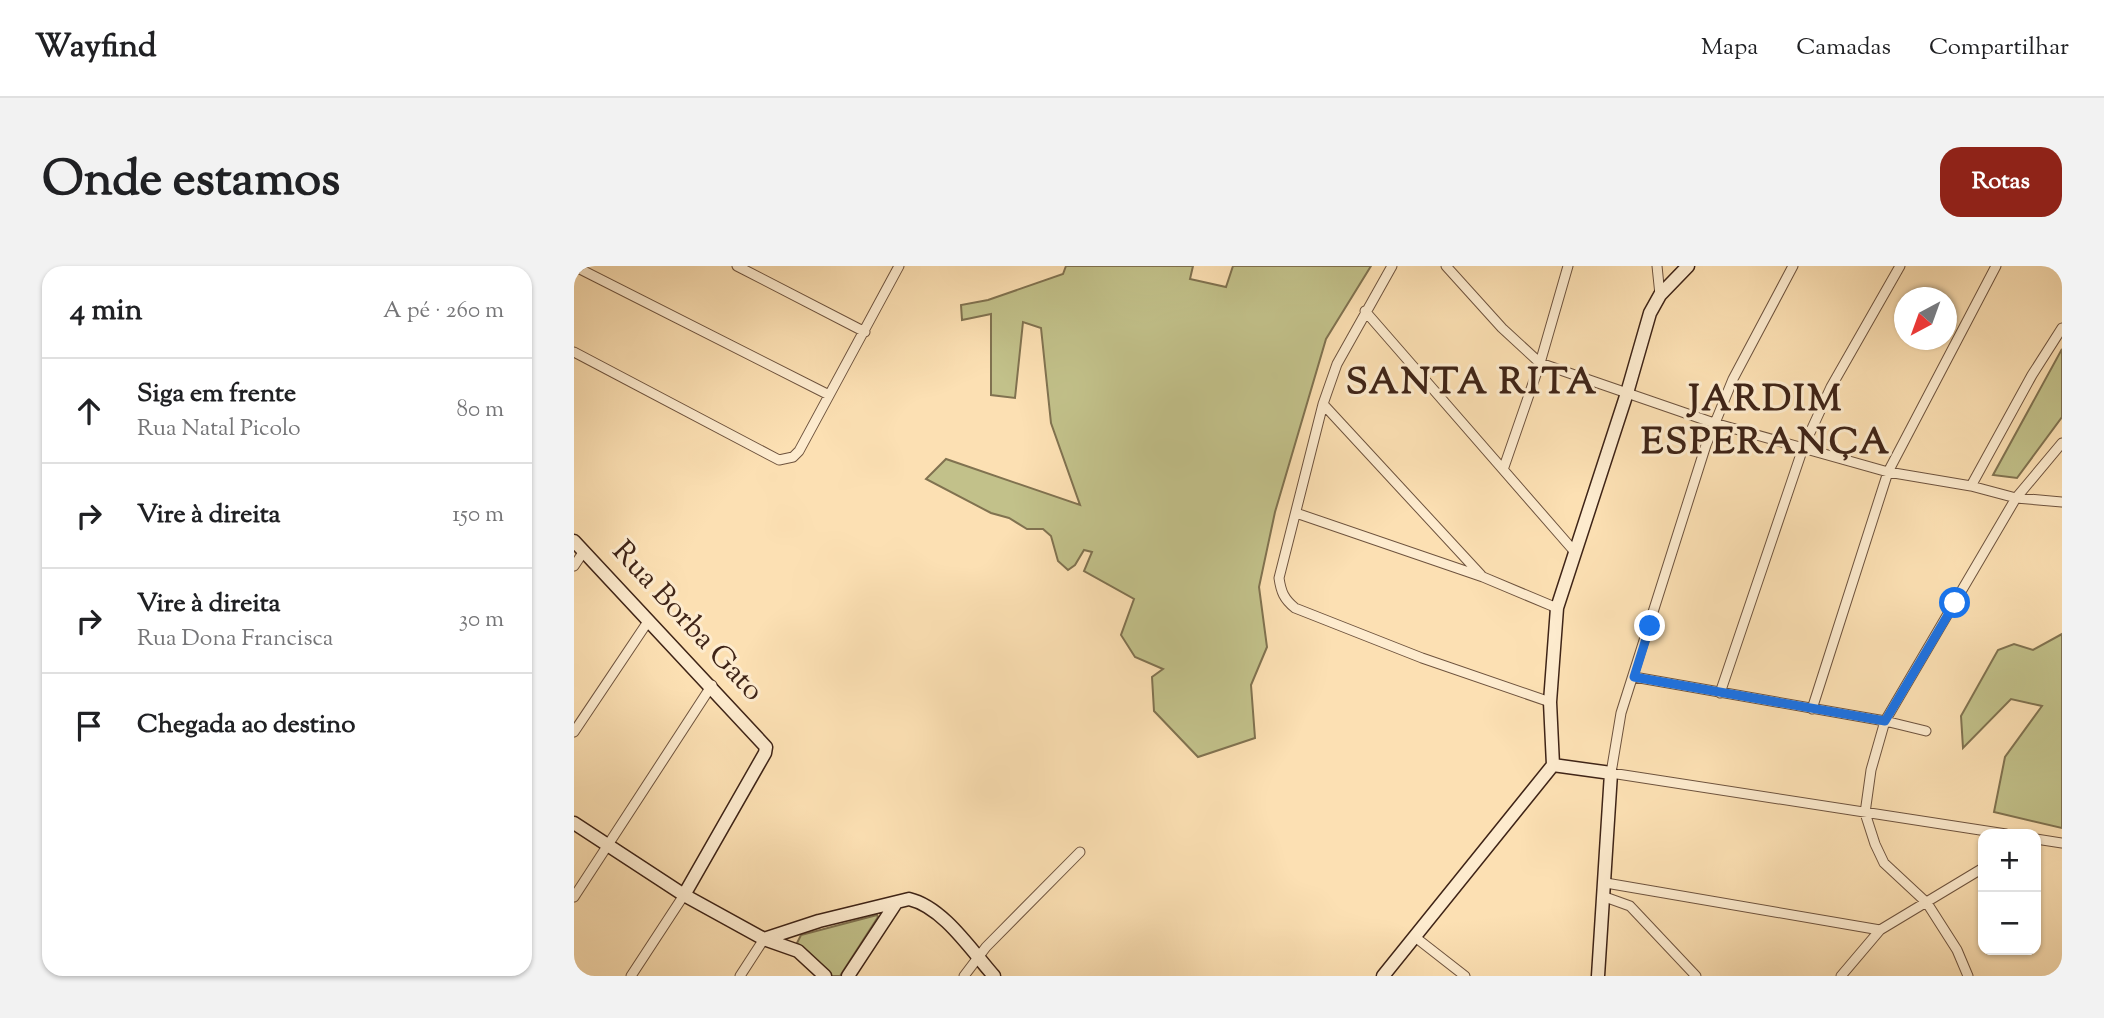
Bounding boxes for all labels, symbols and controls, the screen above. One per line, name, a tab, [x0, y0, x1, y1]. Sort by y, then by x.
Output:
text: Wayfind	[35, 24, 157, 72]
text: Mapa	[1701, 31, 1758, 65]
text: Camadas	[1796, 31, 1891, 65]
text: Compartilhar	[1929, 31, 2069, 65]
text: Onde estamos	[42, 147, 340, 217]
button: Rotas	[1940, 147, 2062, 217]
north arrow	[1894, 287, 1957, 350]
text: 4 min	[70, 290, 143, 333]
text: A pé · 260 m	[383, 295, 504, 328]
district label: SANTA RITA	[1346, 357, 1598, 411]
district label: JARDIM ESPERANÇA	[1641, 374, 1891, 471]
text: Siga em frente	[137, 376, 296, 413]
icon: ahead	[70, 392, 108, 430]
text: 80 m	[456, 394, 504, 427]
text: Rua Natal Picolo	[137, 413, 301, 446]
icon: right	[70, 497, 108, 535]
text: Vire à direita	[137, 497, 281, 534]
text: 150 m	[452, 499, 504, 532]
street label: Rua Borba Gato	[601, 532, 773, 712]
text: Vire à direita	[137, 586, 281, 623]
route start	[1939, 587, 1970, 618]
icon: right	[70, 602, 108, 640]
text: 30 m	[459, 604, 504, 637]
route end	[1634, 610, 1665, 641]
text: Rua Dona Francisca	[137, 623, 333, 656]
icon: arrive	[70, 707, 108, 745]
text: Chegada ao destino	[137, 707, 355, 744]
map controls	[1978, 829, 2041, 955]
button: +	[1978, 829, 2041, 892]
button: −	[1978, 892, 2041, 955]

